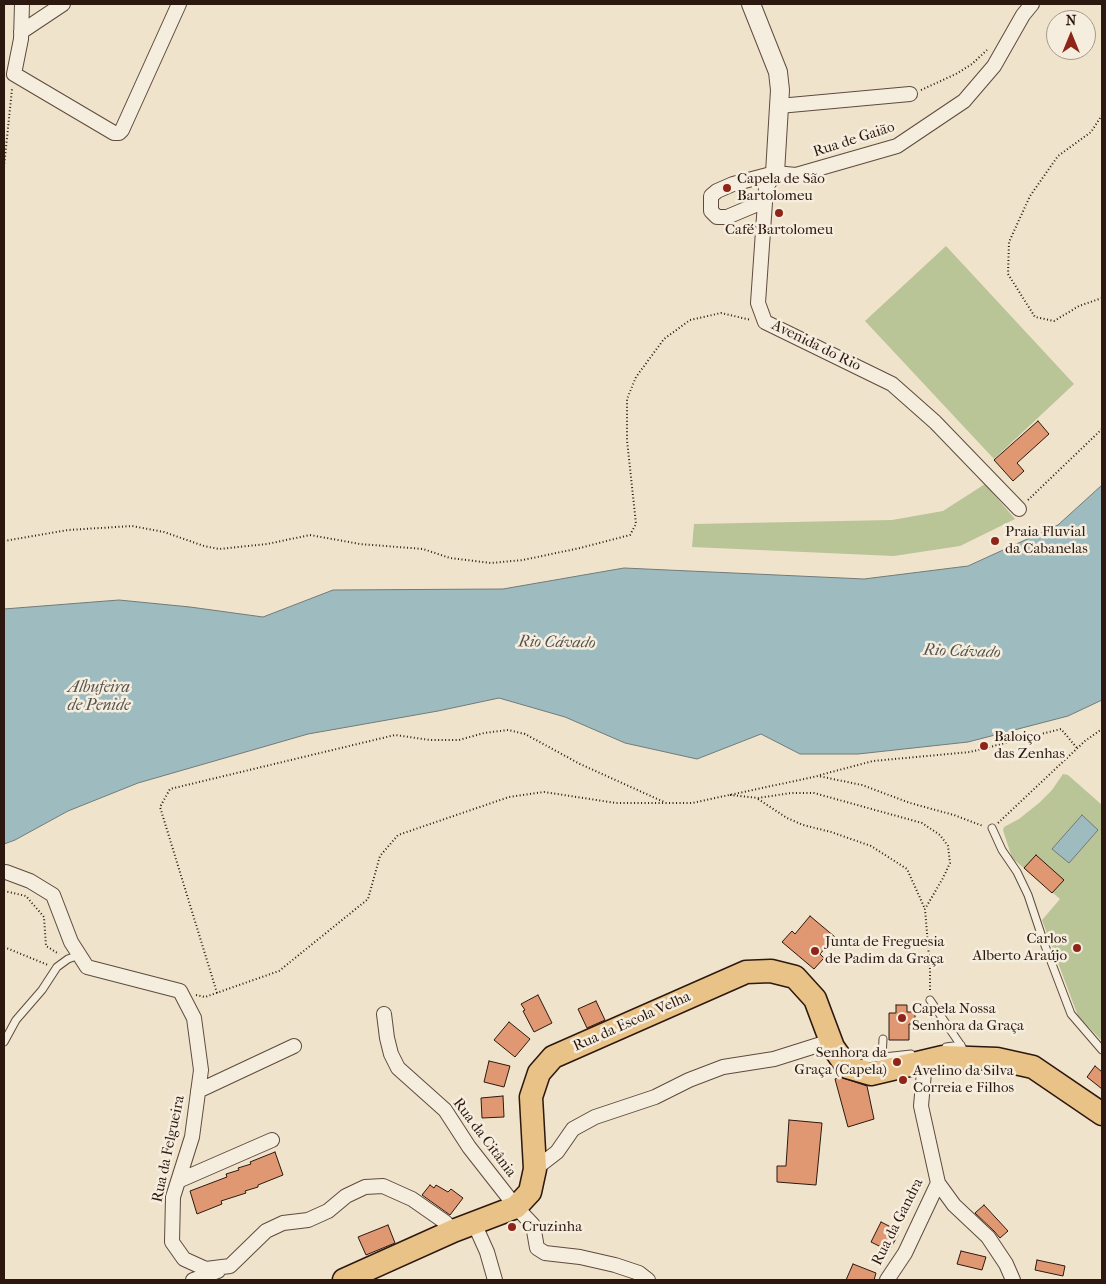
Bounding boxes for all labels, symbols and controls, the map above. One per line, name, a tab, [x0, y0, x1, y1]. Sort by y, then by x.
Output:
north arrow	[1046, 10, 1096, 60]
text: N	[1066, 12, 1076, 29]
street label: Rua de Gaião	[811, 118, 897, 162]
place label: Capela de São Bartolomeu	[737, 170, 825, 205]
marker: Capela de São Bartolomeu	[721, 182, 733, 194]
marker: Café Bartolomeu	[773, 207, 785, 219]
place label: Café Bartolomeu	[725, 221, 833, 239]
street label: Avenida do Rio	[768, 317, 864, 375]
place label: Praia Fluvial da Cabanelas	[1005, 523, 1088, 558]
marker: Praia Fluvial da Cabanelas	[989, 535, 1001, 547]
water label: Rio Cávado	[518, 633, 596, 653]
water label: Rio Cávado	[923, 641, 1001, 663]
water label: Albufeira de Penide	[68, 678, 130, 716]
place label: Baloiço das Zenhas	[994, 728, 1065, 763]
marker: Baloiço das Zenhas	[978, 740, 990, 752]
place label: Carlos Alberto Araújo	[972, 930, 1067, 965]
place label: Junta de Freguesia de Padim da Graça	[825, 933, 945, 968]
marker: Carlos Alberto Araújo	[1071, 942, 1083, 954]
marker: Junta de Freguesia de Padim da Graça	[809, 945, 821, 957]
street label: Rua da Escola Velha	[571, 988, 693, 1056]
place label: Capela Nossa Senhora da Graça	[912, 1000, 1024, 1035]
marker: Capela Nossa Senhora da Graça	[896, 1012, 908, 1024]
place label: Senhora da Graça (Capela)	[794, 1044, 887, 1079]
marker: Senhora da Graça (Capela)	[891, 1056, 903, 1068]
place label: Avelino da Silva Correia e Filhos	[913, 1062, 1014, 1097]
marker: Avelino da Silva Correia e Filhos	[897, 1074, 909, 1086]
street label: Rua da Felgueira	[149, 1094, 189, 1204]
street label: Rua da Citânia	[448, 1095, 520, 1181]
street label: Rua da Gandra	[868, 1175, 928, 1269]
place label: Cruzinha	[522, 1218, 582, 1236]
marker: Cruzinha	[506, 1221, 518, 1233]

